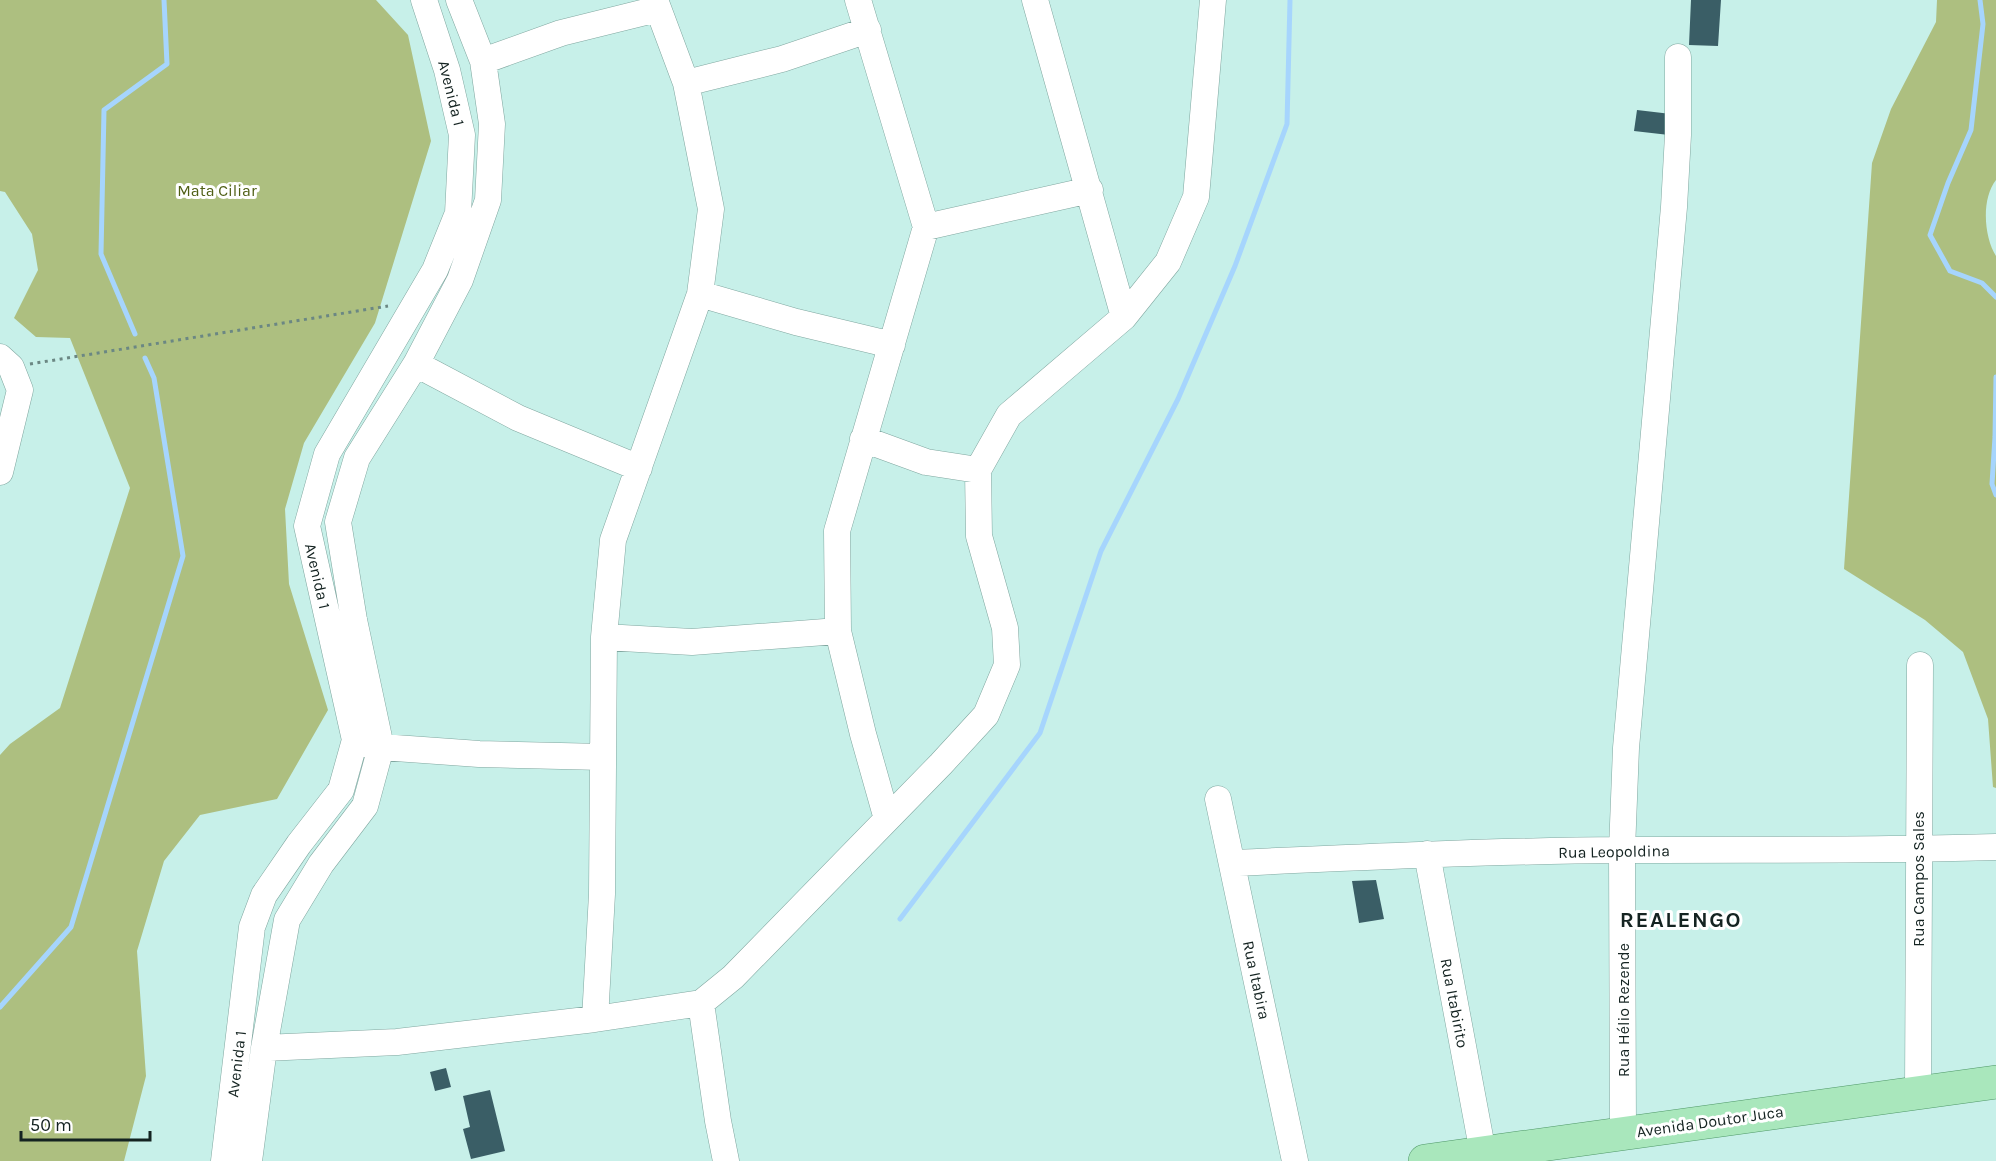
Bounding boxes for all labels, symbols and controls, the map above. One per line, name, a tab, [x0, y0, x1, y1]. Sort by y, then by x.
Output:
street label: Avenida 1	[434, 58, 469, 128]
park label: Mata Ciliar	[177, 181, 257, 200]
street label: Avenida 1	[301, 541, 334, 611]
street label: Rua Campos Sales	[1909, 811, 1928, 947]
street label: Rua Leopoldina	[1558, 841, 1670, 862]
district label: REALENGO	[1620, 907, 1742, 933]
street label: Rua Itabira	[1239, 939, 1274, 1021]
street label: Rua Hélio Rezende	[1614, 943, 1633, 1077]
street label: Rua Itabirito	[1437, 957, 1473, 1050]
street label: Avenida 1	[223, 1030, 250, 1098]
street label: Avenida Doutor Juca	[1635, 1102, 1785, 1141]
scale bar	[21, 1104, 150, 1142]
text: 50 m	[30, 1114, 72, 1136]

